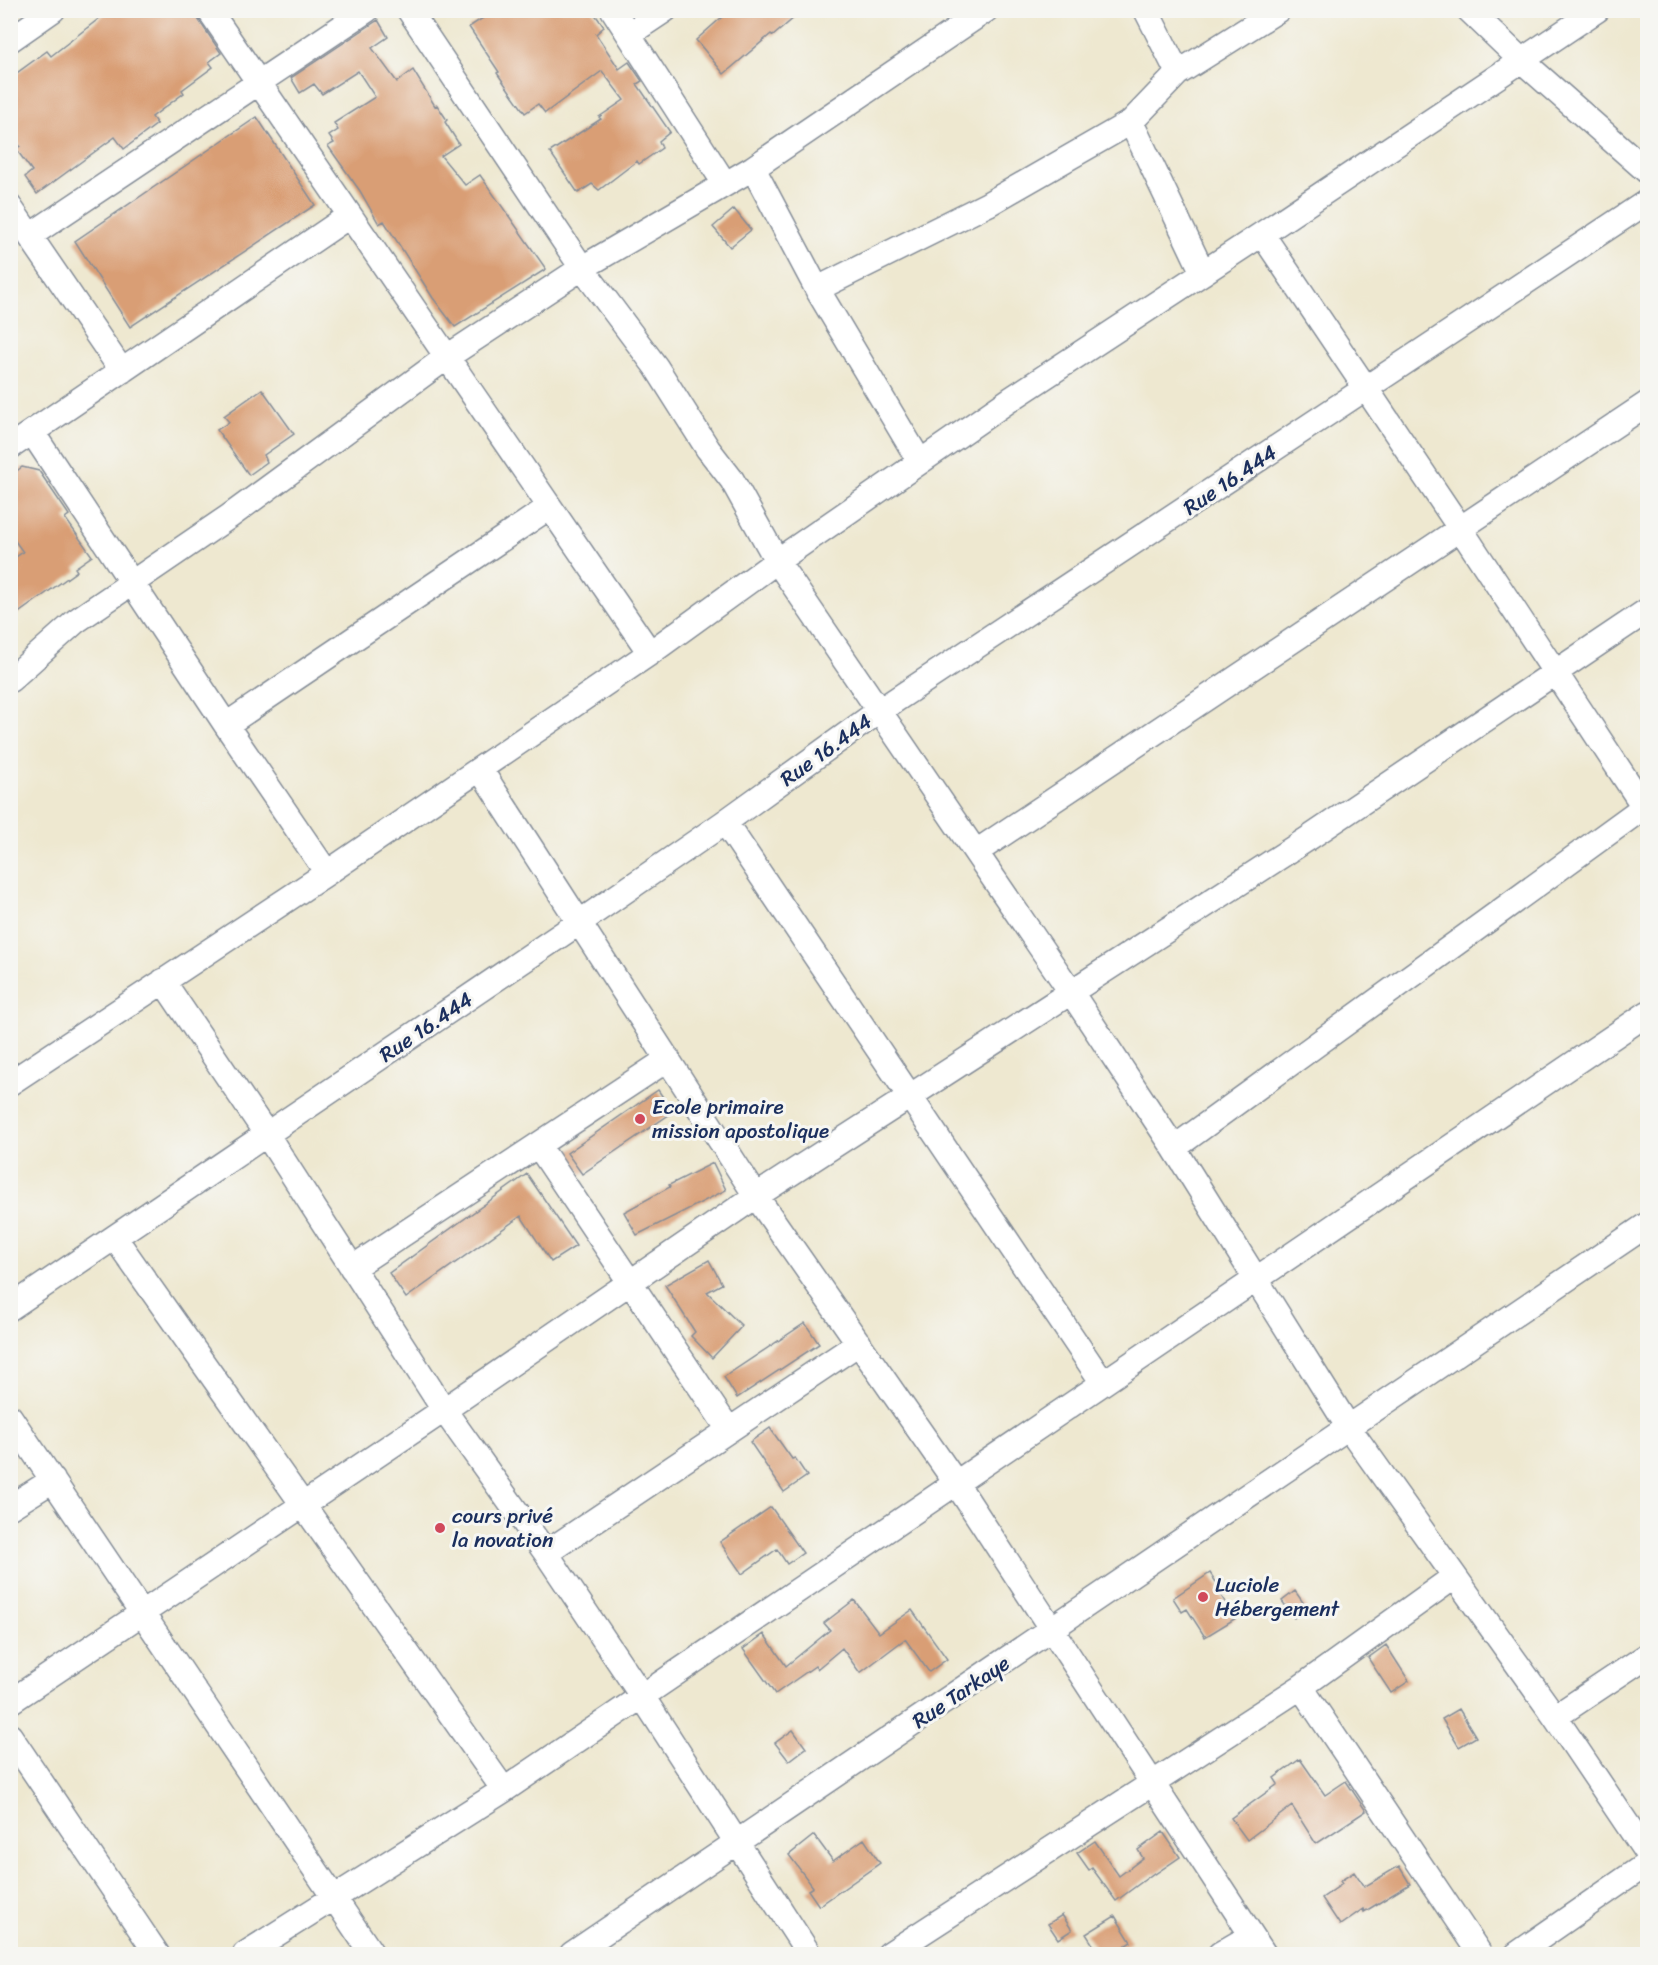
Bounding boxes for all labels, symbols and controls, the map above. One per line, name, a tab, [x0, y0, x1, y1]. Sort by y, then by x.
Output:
street label: Rue 16.444	[1175, 434, 1285, 526]
street label: Rue 16.444	[772, 703, 880, 797]
street label: Rue 16.444	[371, 981, 481, 1073]
place label: Ecole primaire mission apostolique	[652, 1088, 829, 1150]
marker: Ecole primaire mission apostolique	[633, 1112, 647, 1126]
place label: cours privé la novation	[452, 1497, 553, 1559]
marker: cours privé la novation	[433, 1521, 447, 1535]
place label: Luciole Hébergement	[1215, 1566, 1341, 1628]
marker: Luciole Hébergement	[1196, 1590, 1210, 1604]
street label: Rue Tarkaye	[904, 1645, 1018, 1739]

